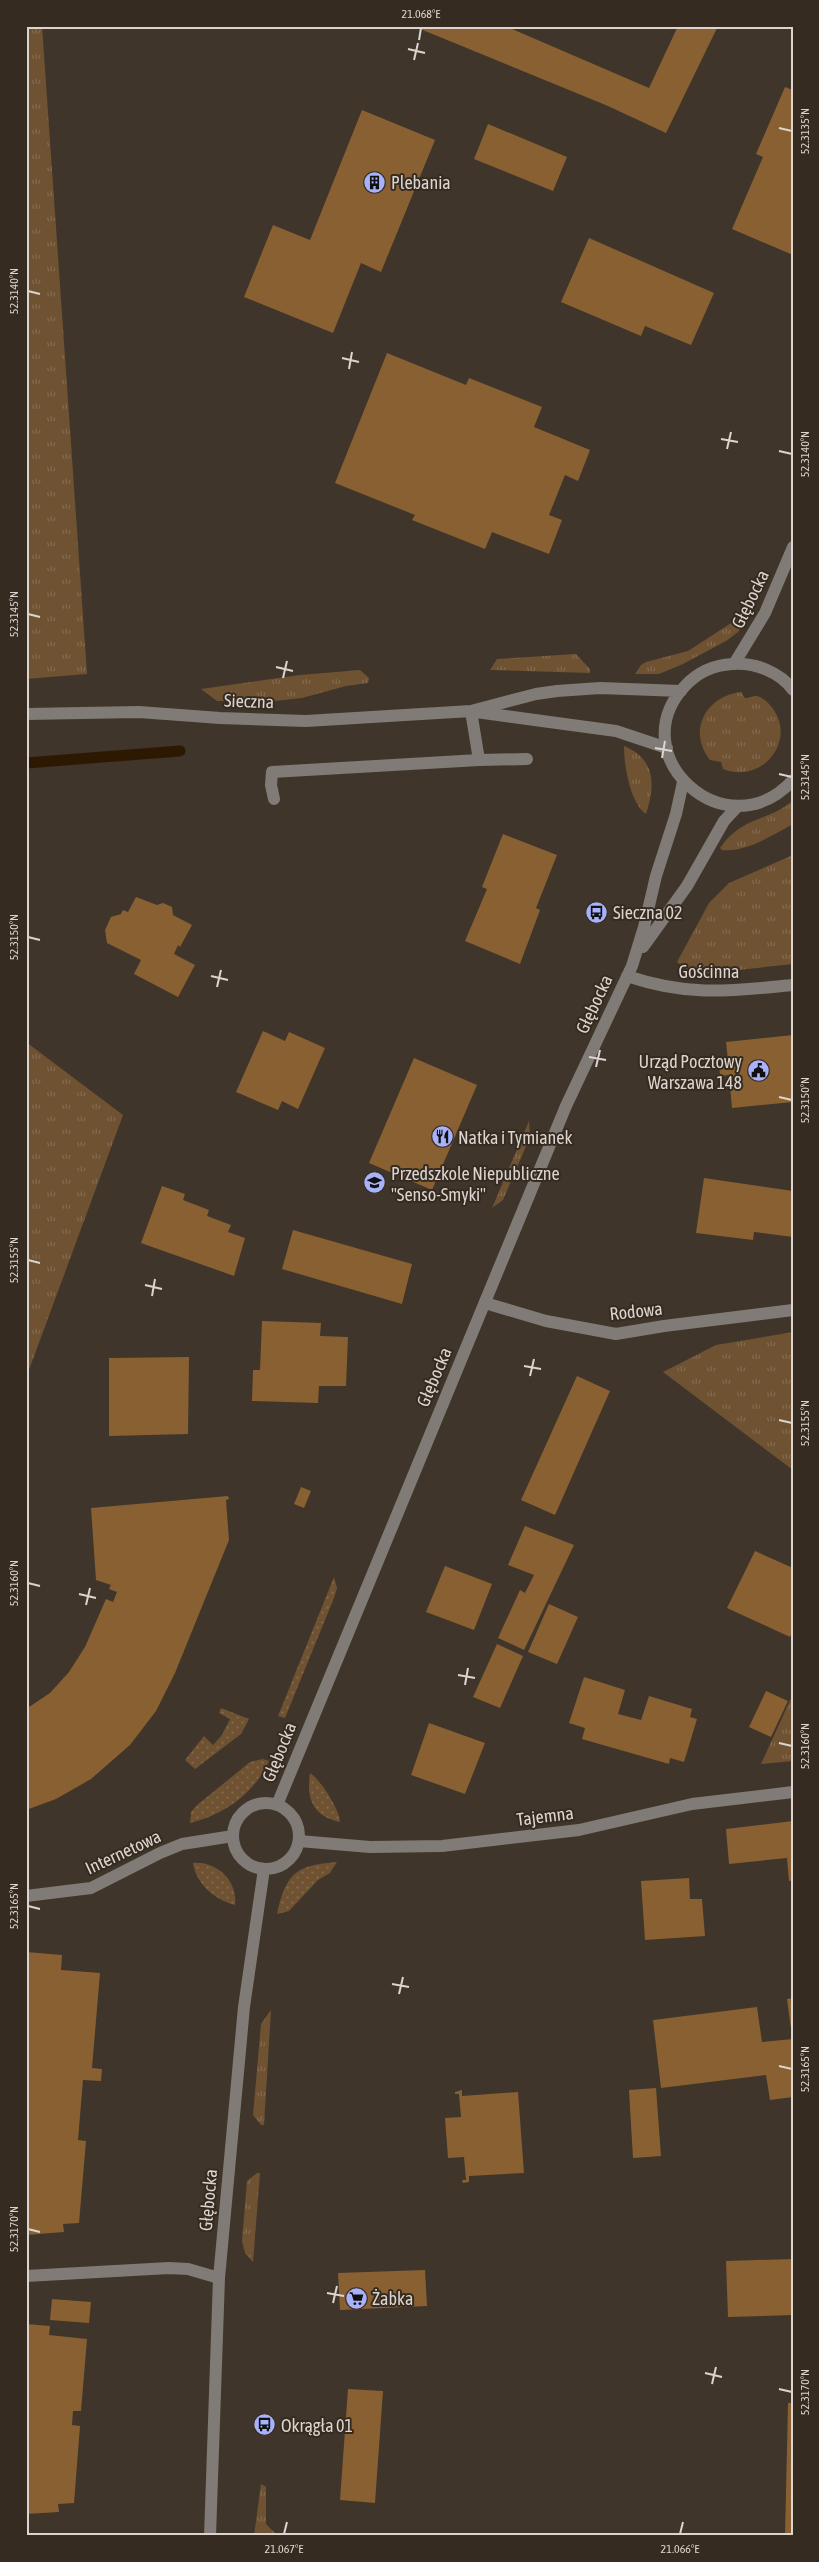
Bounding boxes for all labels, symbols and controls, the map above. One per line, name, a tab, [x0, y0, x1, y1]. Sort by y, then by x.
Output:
text: 21.068°E	[402, 7, 440, 21]
text: 52.3135°N	[798, 108, 812, 154]
building icon: Plebania	[363, 170, 387, 194]
place label: Plebania	[391, 172, 451, 193]
text: 52.3140°N	[7, 268, 21, 314]
text: 52.3140°N	[798, 431, 812, 477]
street label: Głębocka	[727, 566, 773, 632]
text: 52.3145°N	[7, 591, 21, 637]
street label: Sieczna	[224, 690, 274, 712]
text: 52.3145°N	[798, 754, 812, 800]
bus stop icon: Sieczna 02	[585, 900, 609, 924]
place label: Sieczna 02	[613, 902, 682, 923]
text: 52.3150°N	[7, 914, 21, 960]
street label: Gościnna	[679, 961, 739, 982]
street label: Głębocka	[571, 971, 617, 1037]
place label: Urząd Pocztowy Warszawa 148	[639, 1051, 742, 1093]
public building icon: Urząd Pocztowy Warszawa 148	[746, 1059, 770, 1083]
text: 52.3150°N	[798, 1077, 812, 1123]
restaurant icon: Natka i Tymianek	[430, 1125, 454, 1149]
place label: Natka i Tymianek	[458, 1127, 573, 1148]
place label: Przedszkole Niepubliczne "Senso-Smyki"	[391, 1163, 560, 1205]
school or university icon: Przedszkole Niepubliczne "Senso-Smyki"	[363, 1171, 387, 1195]
text: 52.3155°N	[7, 1237, 21, 1283]
street label: Rodowa	[608, 1298, 664, 1324]
street label: Głębocka	[412, 1344, 456, 1410]
text: 52.3155°N	[798, 1400, 812, 1446]
text: 52.3160°N	[7, 1560, 21, 1606]
street label: Głębocka	[258, 1719, 300, 1785]
text: 52.3160°N	[798, 1723, 812, 1769]
street label: Tajemna	[515, 1802, 575, 1830]
street label: Internetowa	[82, 1825, 164, 1879]
text: 52.3165°N	[7, 1883, 21, 1929]
text: 52.3165°N	[798, 2046, 812, 2092]
street label: Głębocka	[195, 2168, 221, 2232]
text: 52.3170°N	[7, 2206, 21, 2252]
supermarket icon: Żabka	[344, 2286, 368, 2310]
place label: Żabka	[372, 2288, 413, 2309]
text: 52.3170°N	[798, 2369, 812, 2415]
bus stop icon: Okrągła 01	[253, 2413, 277, 2437]
place label: Okrągła 01	[281, 2415, 353, 2436]
text: 21.067°E	[265, 2542, 303, 2556]
text: 21.066°E	[661, 2542, 699, 2556]

